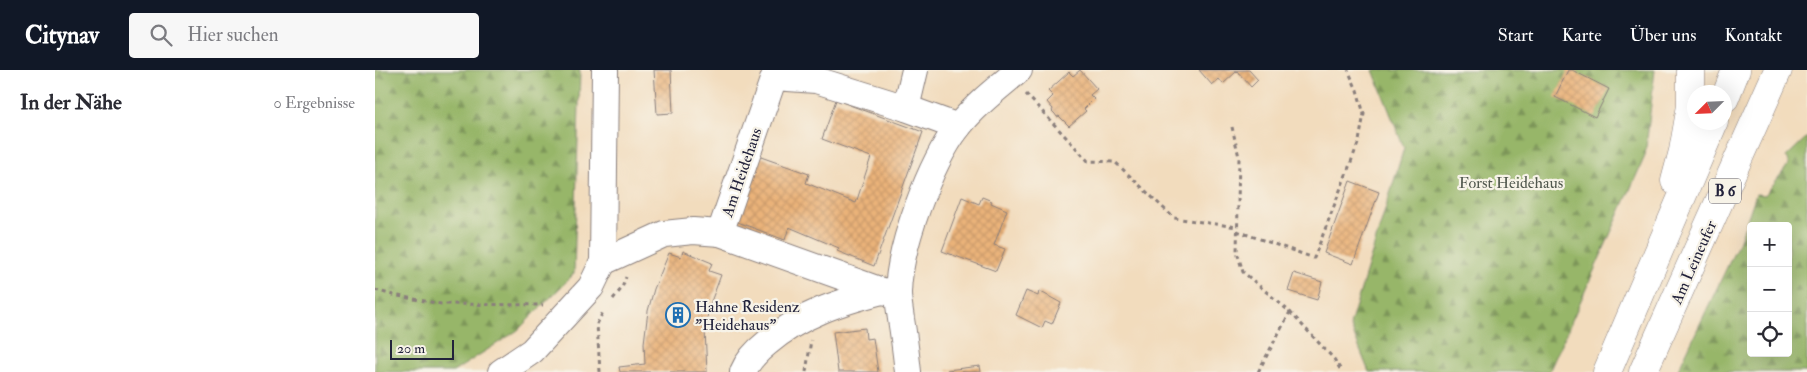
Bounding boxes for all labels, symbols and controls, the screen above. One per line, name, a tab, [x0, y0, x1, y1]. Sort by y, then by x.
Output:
search box	[129, 13, 479, 58]
text: Citynav	[25, 20, 99, 51]
icon: search	[147, 21, 175, 49]
text: Hier suchen	[187, 23, 278, 47]
text: Start	[1498, 24, 1534, 47]
text: Karte	[1562, 24, 1602, 47]
text: Über uns	[1630, 24, 1696, 47]
text: Kontakt	[1724, 24, 1782, 47]
north arrow	[1687, 85, 1732, 130]
text: In der Nähe	[20, 89, 122, 116]
text: 0 Ergebnisse	[273, 93, 355, 113]
street label: Am Heidehaus	[717, 125, 767, 221]
park label: Forst Heidehaus	[1459, 173, 1563, 193]
road number: B 6	[1709, 178, 1741, 204]
street label: Am Leineufer	[1666, 217, 1721, 308]
map controls	[1747, 222, 1792, 357]
button: +	[1747, 222, 1792, 267]
button: −	[1747, 267, 1792, 312]
place label: Hahne Residenz "Heidehaus"	[695, 297, 800, 335]
building icon: Hahne Residenz "Heidehaus"	[665, 302, 691, 328]
button: locate	[1747, 312, 1792, 357]
scale bar	[390, 337, 454, 360]
text: 20 m	[397, 340, 425, 357]

